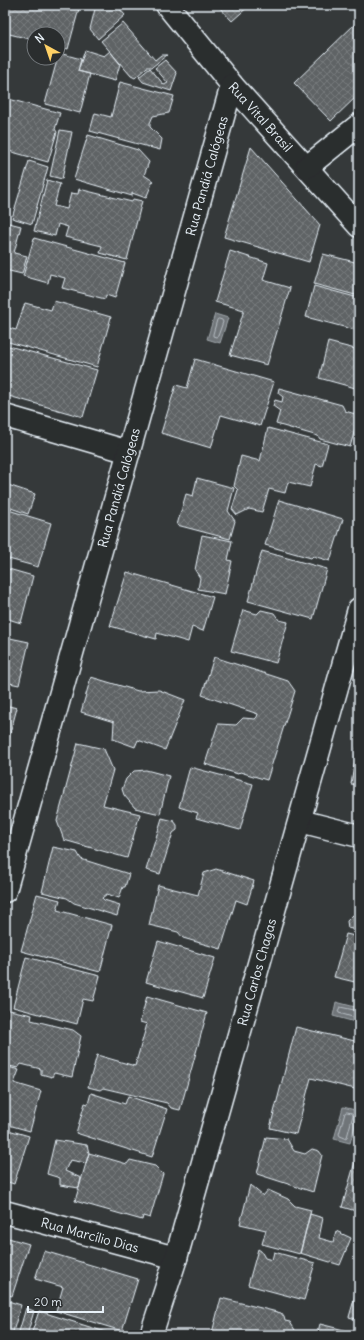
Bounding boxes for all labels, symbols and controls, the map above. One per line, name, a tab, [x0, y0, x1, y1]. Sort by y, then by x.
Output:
north arrow	[26, 26, 66, 66]
text: N	[32, 31, 47, 46]
street label: Rua Vital Brasil	[225, 78, 297, 155]
street label: Rua Pandiá Calógeas	[181, 114, 231, 238]
street label: Rua Pandiá Calógeas	[94, 426, 144, 550]
street label: Rua Carlos Chagas	[233, 916, 280, 1028]
street label: Rua Marcílio Dias	[39, 1214, 141, 1256]
scale bar	[28, 1288, 103, 1314]
text: 20 m	[34, 1294, 62, 1309]

